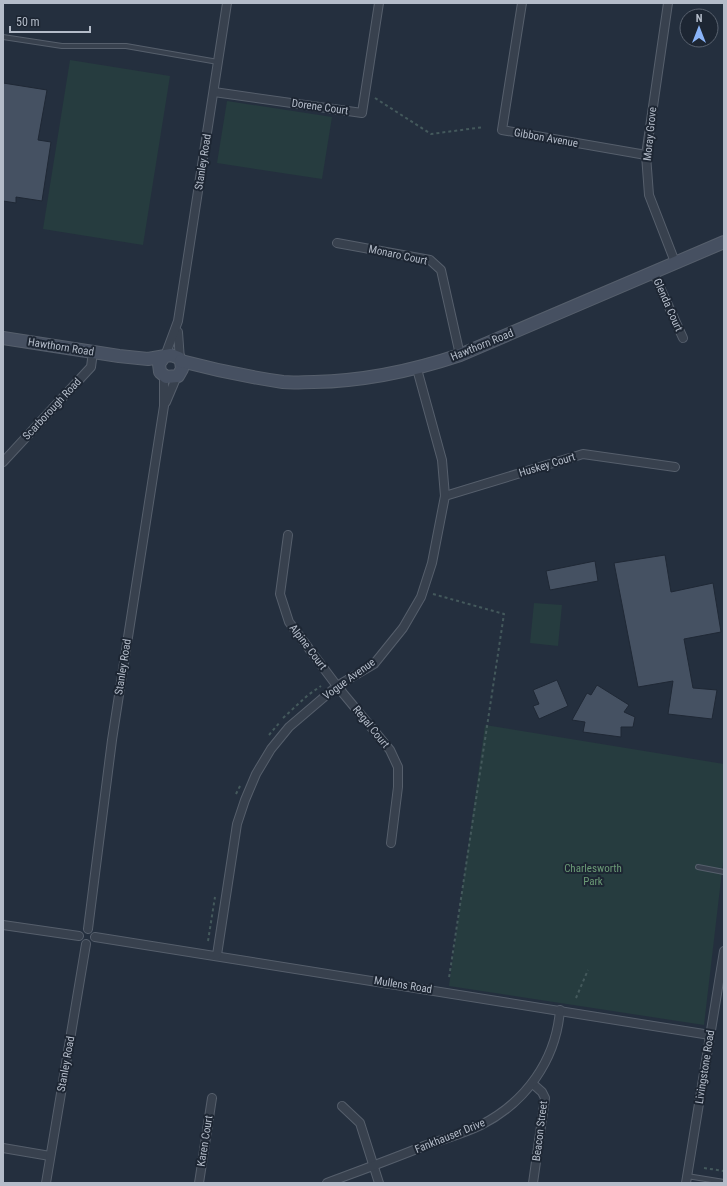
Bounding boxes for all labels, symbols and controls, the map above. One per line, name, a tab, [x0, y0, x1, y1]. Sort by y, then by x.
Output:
scale bar	[10, 8, 90, 34]
north arrow	[679, 8, 719, 48]
text: N	[696, 12, 703, 25]
text: 50 m	[16, 15, 40, 29]
street label: Dorene Court	[291, 97, 349, 117]
street label: Moray Grove	[641, 106, 659, 162]
street label: Gibbon Avenue	[513, 126, 579, 150]
street label: Stanley Road	[192, 133, 214, 191]
street label: Monaro Court	[367, 242, 429, 268]
street label: Glenda Court	[651, 276, 685, 334]
street label: Hawthorn Road	[449, 326, 515, 364]
street label: Hawthorn Road	[27, 335, 95, 359]
street label: Scarborough Road	[20, 375, 84, 443]
street label: Huskey Court	[517, 450, 577, 480]
street label: Alpine Court	[287, 622, 329, 672]
street label: Stanley Road	[112, 638, 134, 696]
street label: Vogue Avenue	[320, 656, 378, 702]
street label: Regal Court	[350, 703, 392, 751]
park label: Charlesworth Park	[564, 862, 622, 888]
street label: Mullens Road	[373, 974, 433, 996]
street label: Livingstone Road	[693, 1029, 717, 1105]
street label: Stanley Road	[55, 1035, 77, 1093]
street label: Beacon Street	[530, 1100, 550, 1162]
street label: Karen Court	[195, 1115, 215, 1167]
street label: Fankhauser Drive	[413, 1116, 487, 1156]

